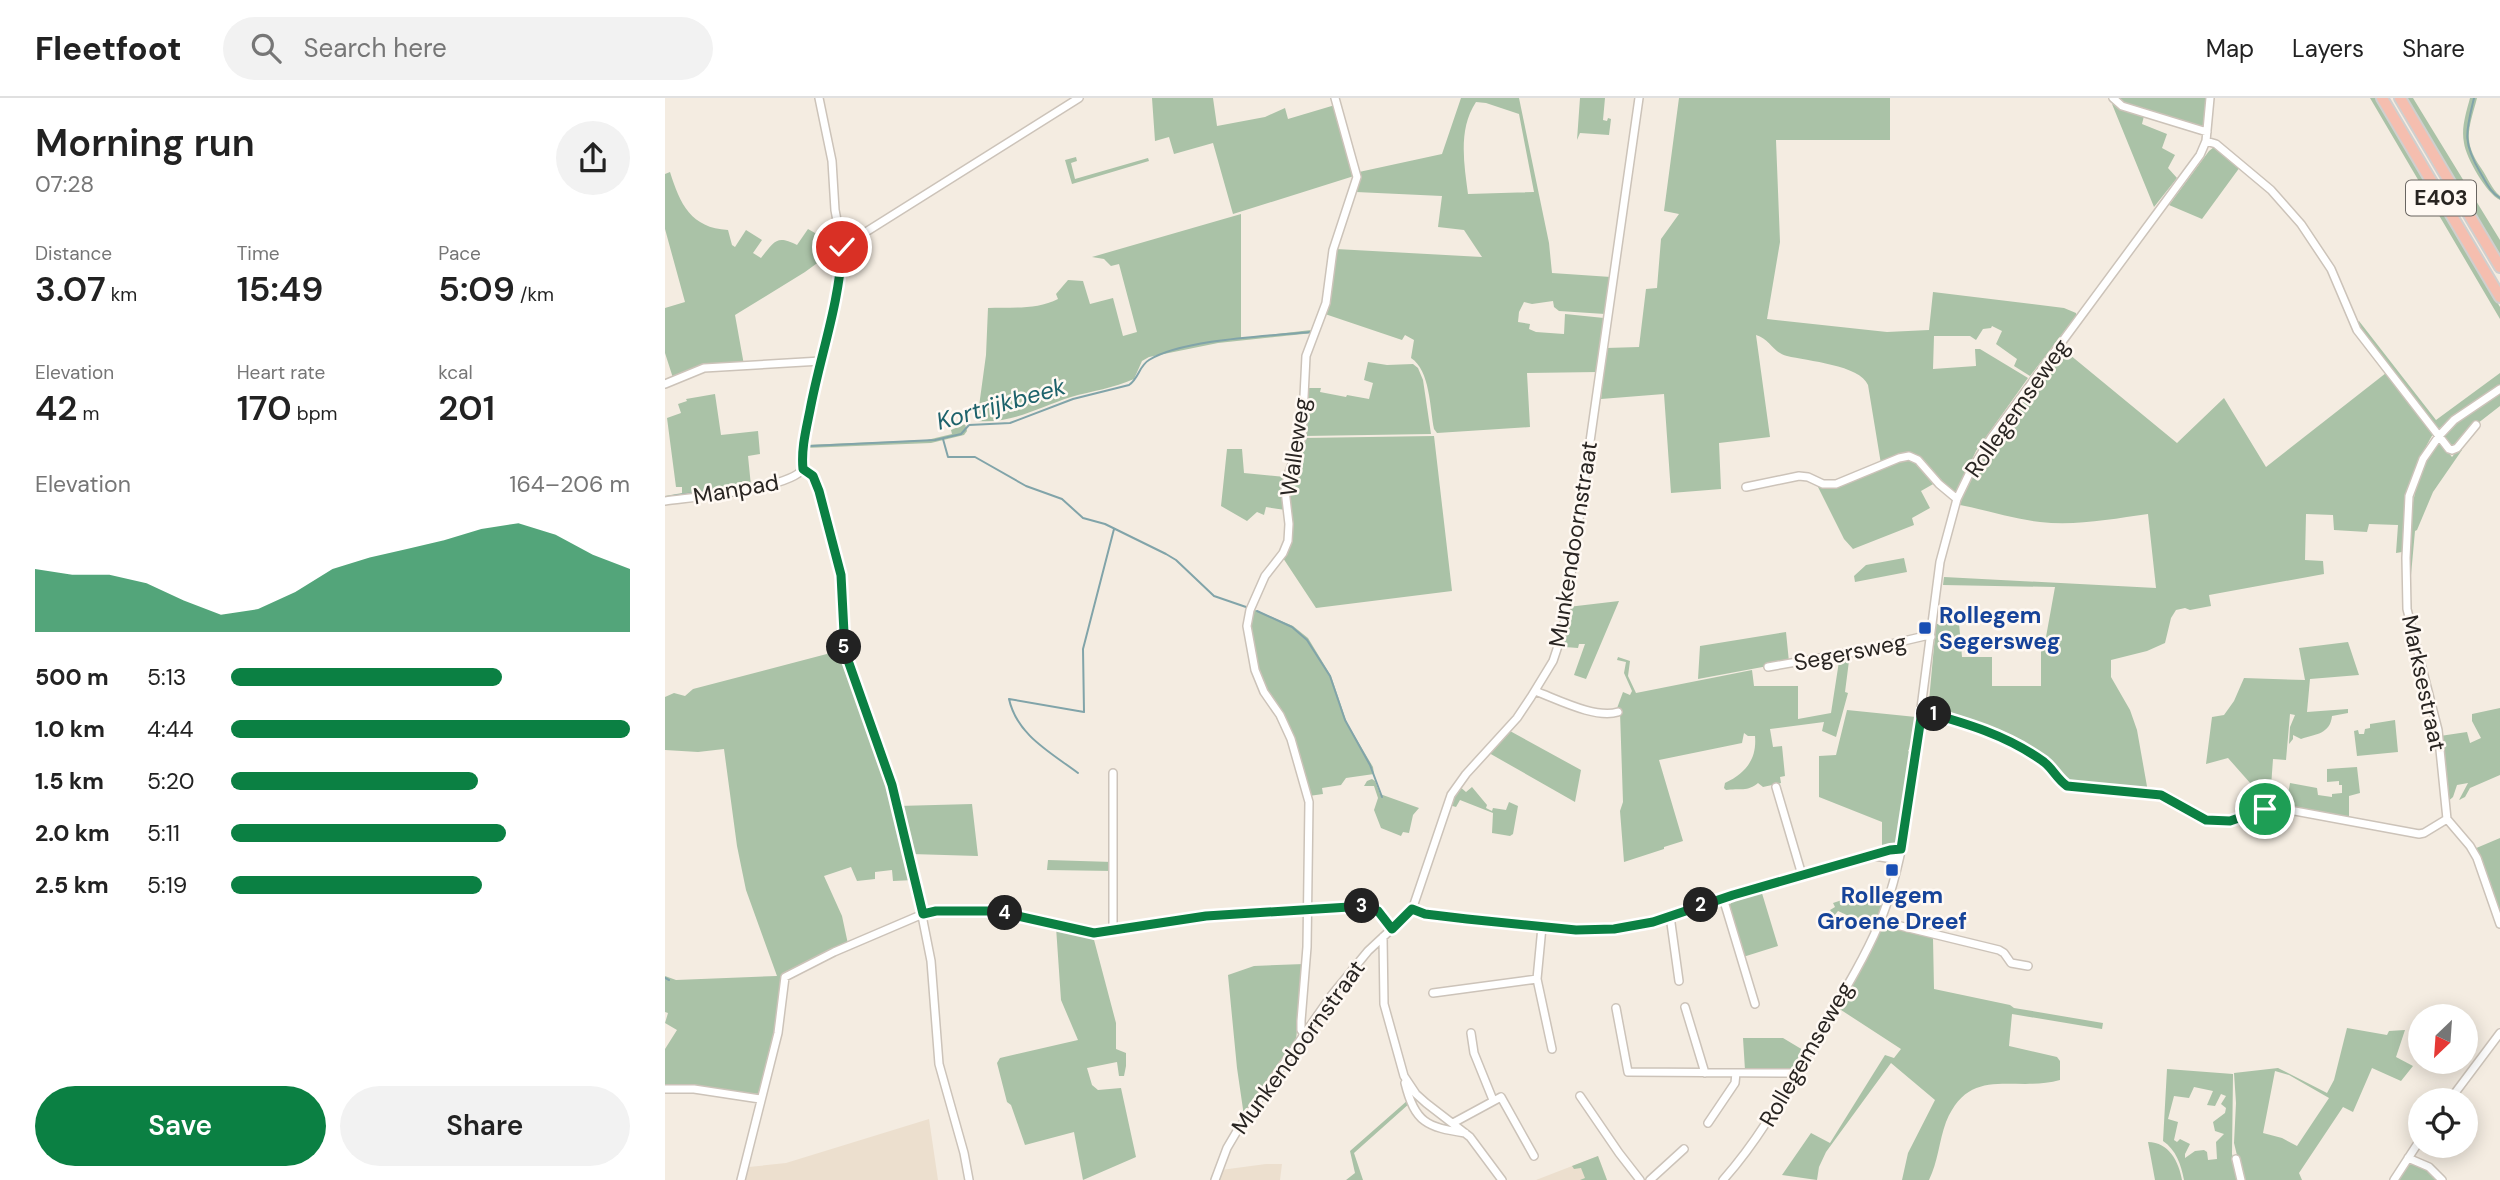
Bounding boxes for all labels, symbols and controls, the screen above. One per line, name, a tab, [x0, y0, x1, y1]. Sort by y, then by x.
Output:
search box	[223, 17, 713, 80]
text: Fleetfoot	[35, 27, 181, 70]
icon: search	[247, 29, 285, 67]
text: Search here	[303, 31, 447, 65]
text: Map	[2206, 33, 2254, 64]
text: Layers	[2292, 33, 2364, 64]
text: Share	[2402, 33, 2465, 64]
text: Morning run	[35, 118, 255, 168]
button: share	[556, 121, 630, 195]
text: 07:28	[35, 169, 94, 199]
road number: E403	[2406, 180, 2476, 216]
pin	[812, 217, 872, 277]
icon: check	[823, 228, 861, 266]
text: Distance	[35, 241, 112, 266]
text: Time	[237, 241, 280, 266]
text: Pace	[438, 241, 481, 266]
text: 3.07	[35, 266, 106, 312]
text: 15:49	[237, 266, 323, 312]
text: 5:09	[438, 266, 515, 312]
text: km	[106, 282, 137, 307]
text: /km	[515, 282, 554, 307]
street label: Rollegemseweg	[1958, 333, 2076, 483]
text: Elevation	[35, 360, 114, 385]
text: Heart rate	[237, 360, 325, 385]
text: kcal	[438, 360, 473, 385]
water label: Kortrijkbeek	[933, 370, 1070, 437]
text: 42	[35, 385, 78, 431]
text: 170	[237, 385, 292, 431]
text: 201	[438, 385, 495, 431]
street label: Walleweg	[1273, 396, 1317, 498]
text: m	[78, 401, 100, 426]
text: bpm	[292, 401, 338, 426]
street label: Munkendoornstraat	[1542, 439, 1604, 649]
street label: Manpad	[691, 467, 781, 511]
text: Elevation	[35, 469, 131, 499]
text: 164–206 m	[509, 469, 630, 499]
place label: Rollegem Segersweg	[1939, 600, 2061, 656]
street label: Marksestraat	[2395, 612, 2453, 754]
marker: Rollegem Segersweg	[1917, 620, 1933, 636]
street label: Segersweg	[1791, 626, 1909, 678]
pin: 5	[827, 630, 861, 664]
text: 5	[838, 634, 849, 659]
text: 500 m	[35, 662, 109, 692]
text: 5:13	[147, 662, 186, 692]
pin: 1	[1917, 696, 1951, 732]
text: 1	[1930, 701, 1937, 726]
text: 1.0 km	[35, 714, 105, 744]
text: 4:44	[147, 714, 194, 744]
text: 1.5 km	[35, 766, 104, 796]
text: 5:20	[147, 766, 194, 796]
pin	[2235, 779, 2295, 839]
icon: arrive	[2246, 790, 2284, 828]
text: 2.0 km	[35, 818, 110, 848]
text: 5:11	[147, 818, 180, 848]
marker: Rollegem Groene Dreef	[1884, 862, 1900, 878]
text: 2.5 km	[35, 870, 109, 900]
text: 5:19	[147, 870, 187, 900]
place label: Rollegem Groene Dreef	[1817, 880, 1967, 936]
pin: 3	[1345, 888, 1379, 924]
pin: 2	[1683, 888, 1719, 922]
text: 2	[1695, 892, 1706, 917]
text: 3	[1356, 893, 1367, 918]
pin: 4	[987, 896, 1023, 930]
text: 4	[998, 900, 1011, 925]
street label: Munkendoornstraat	[1225, 954, 1371, 1140]
street label: Rollegemseweg	[1752, 976, 1860, 1132]
north arrow	[2408, 1004, 2478, 1074]
map controls	[2408, 1004, 2478, 1158]
button: Save	[35, 1086, 326, 1166]
button: Share	[340, 1086, 630, 1166]
button: locate	[2408, 1088, 2478, 1158]

